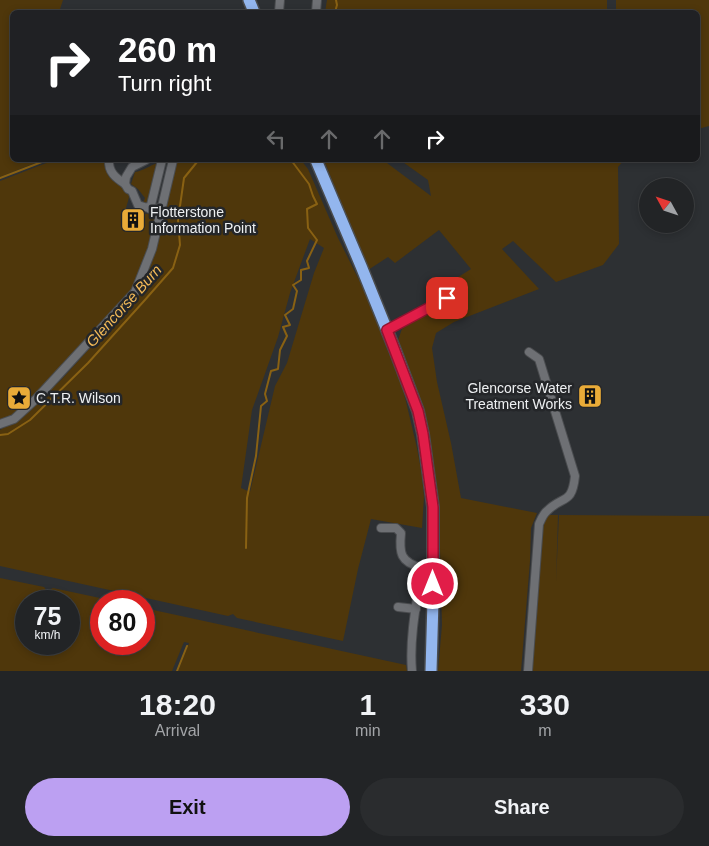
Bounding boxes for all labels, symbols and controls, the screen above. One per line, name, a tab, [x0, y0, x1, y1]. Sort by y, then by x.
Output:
icon: right	[35, 30, 100, 95]
text: 260 m	[118, 30, 217, 69]
text: Turn right	[118, 71, 211, 96]
icon: left	[262, 125, 290, 153]
icon: ahead	[315, 125, 343, 153]
icon: ahead	[368, 125, 396, 153]
icon: right	[421, 125, 449, 153]
north arrow	[639, 178, 694, 232]
map controls	[639, 178, 694, 233]
place label: Flotterstone Information Point	[150, 204, 256, 236]
building icon: Flotterstone Information Point	[120, 207, 146, 233]
water label: Glencorse Burn	[82, 261, 165, 350]
pin	[426, 277, 468, 319]
icon: arrive	[433, 284, 461, 312]
place label: Glencorse Water Treatment Works	[465, 380, 572, 412]
building icon: Glencorse Water Treatment Works	[577, 383, 603, 409]
place icon: C.T.R. Wilson	[6, 385, 32, 411]
place label: C.T.R. Wilson	[36, 390, 121, 406]
position arrow	[406, 557, 458, 609]
speed limit sign: 80	[90, 590, 155, 655]
text: 75	[34, 602, 61, 630]
text: km/h	[34, 628, 61, 642]
text: 18:20	[139, 688, 216, 721]
text: 1	[359, 688, 376, 721]
text: 330	[520, 688, 570, 721]
text: Arrival	[155, 722, 200, 739]
text: min	[355, 722, 381, 739]
text: m	[538, 722, 551, 739]
button: Exit	[25, 778, 350, 836]
button: Share	[360, 778, 684, 836]

